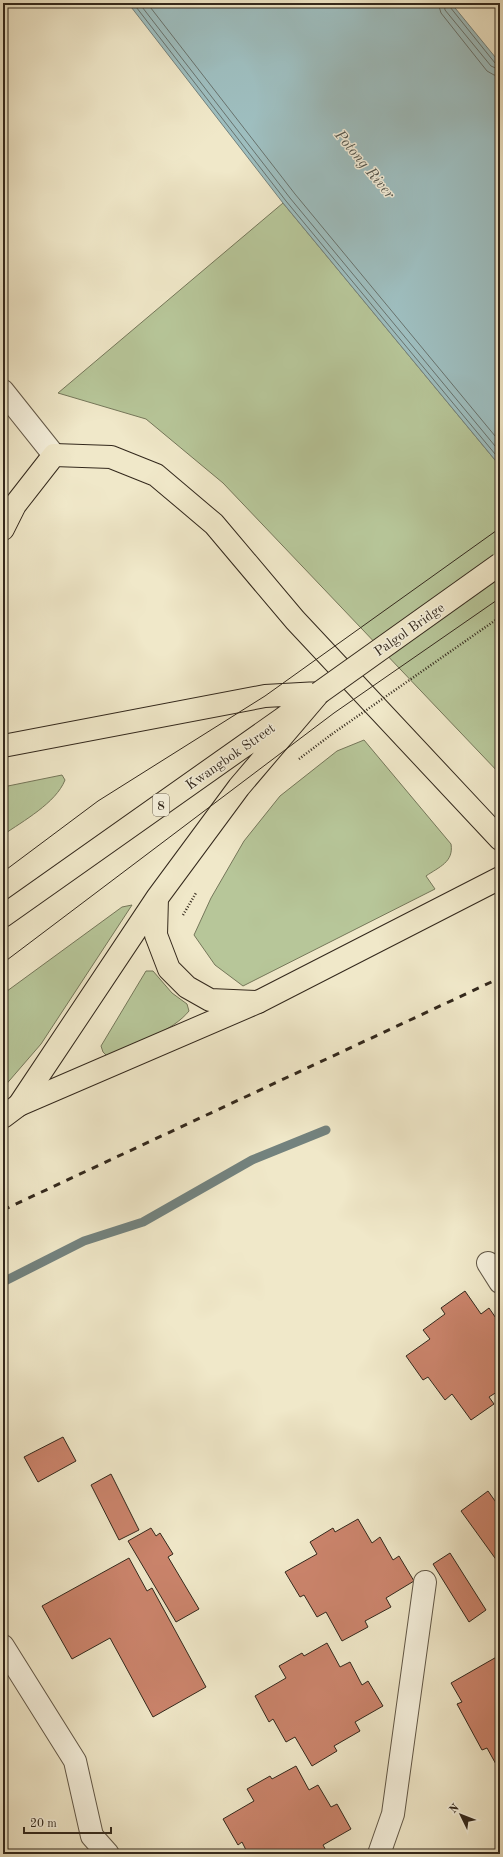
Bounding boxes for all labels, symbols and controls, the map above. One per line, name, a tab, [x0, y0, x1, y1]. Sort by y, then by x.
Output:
water label: Potong River	[330, 127, 397, 202]
street label: Palgol Bridge	[372, 600, 447, 659]
street label: Kwangbok Street	[183, 721, 278, 793]
road number: 8	[153, 794, 169, 816]
north arrow	[441, 1795, 481, 1835]
text: N	[448, 1802, 462, 1816]
scale bar	[24, 1809, 111, 1835]
text: 20 m	[30, 1818, 57, 1830]

